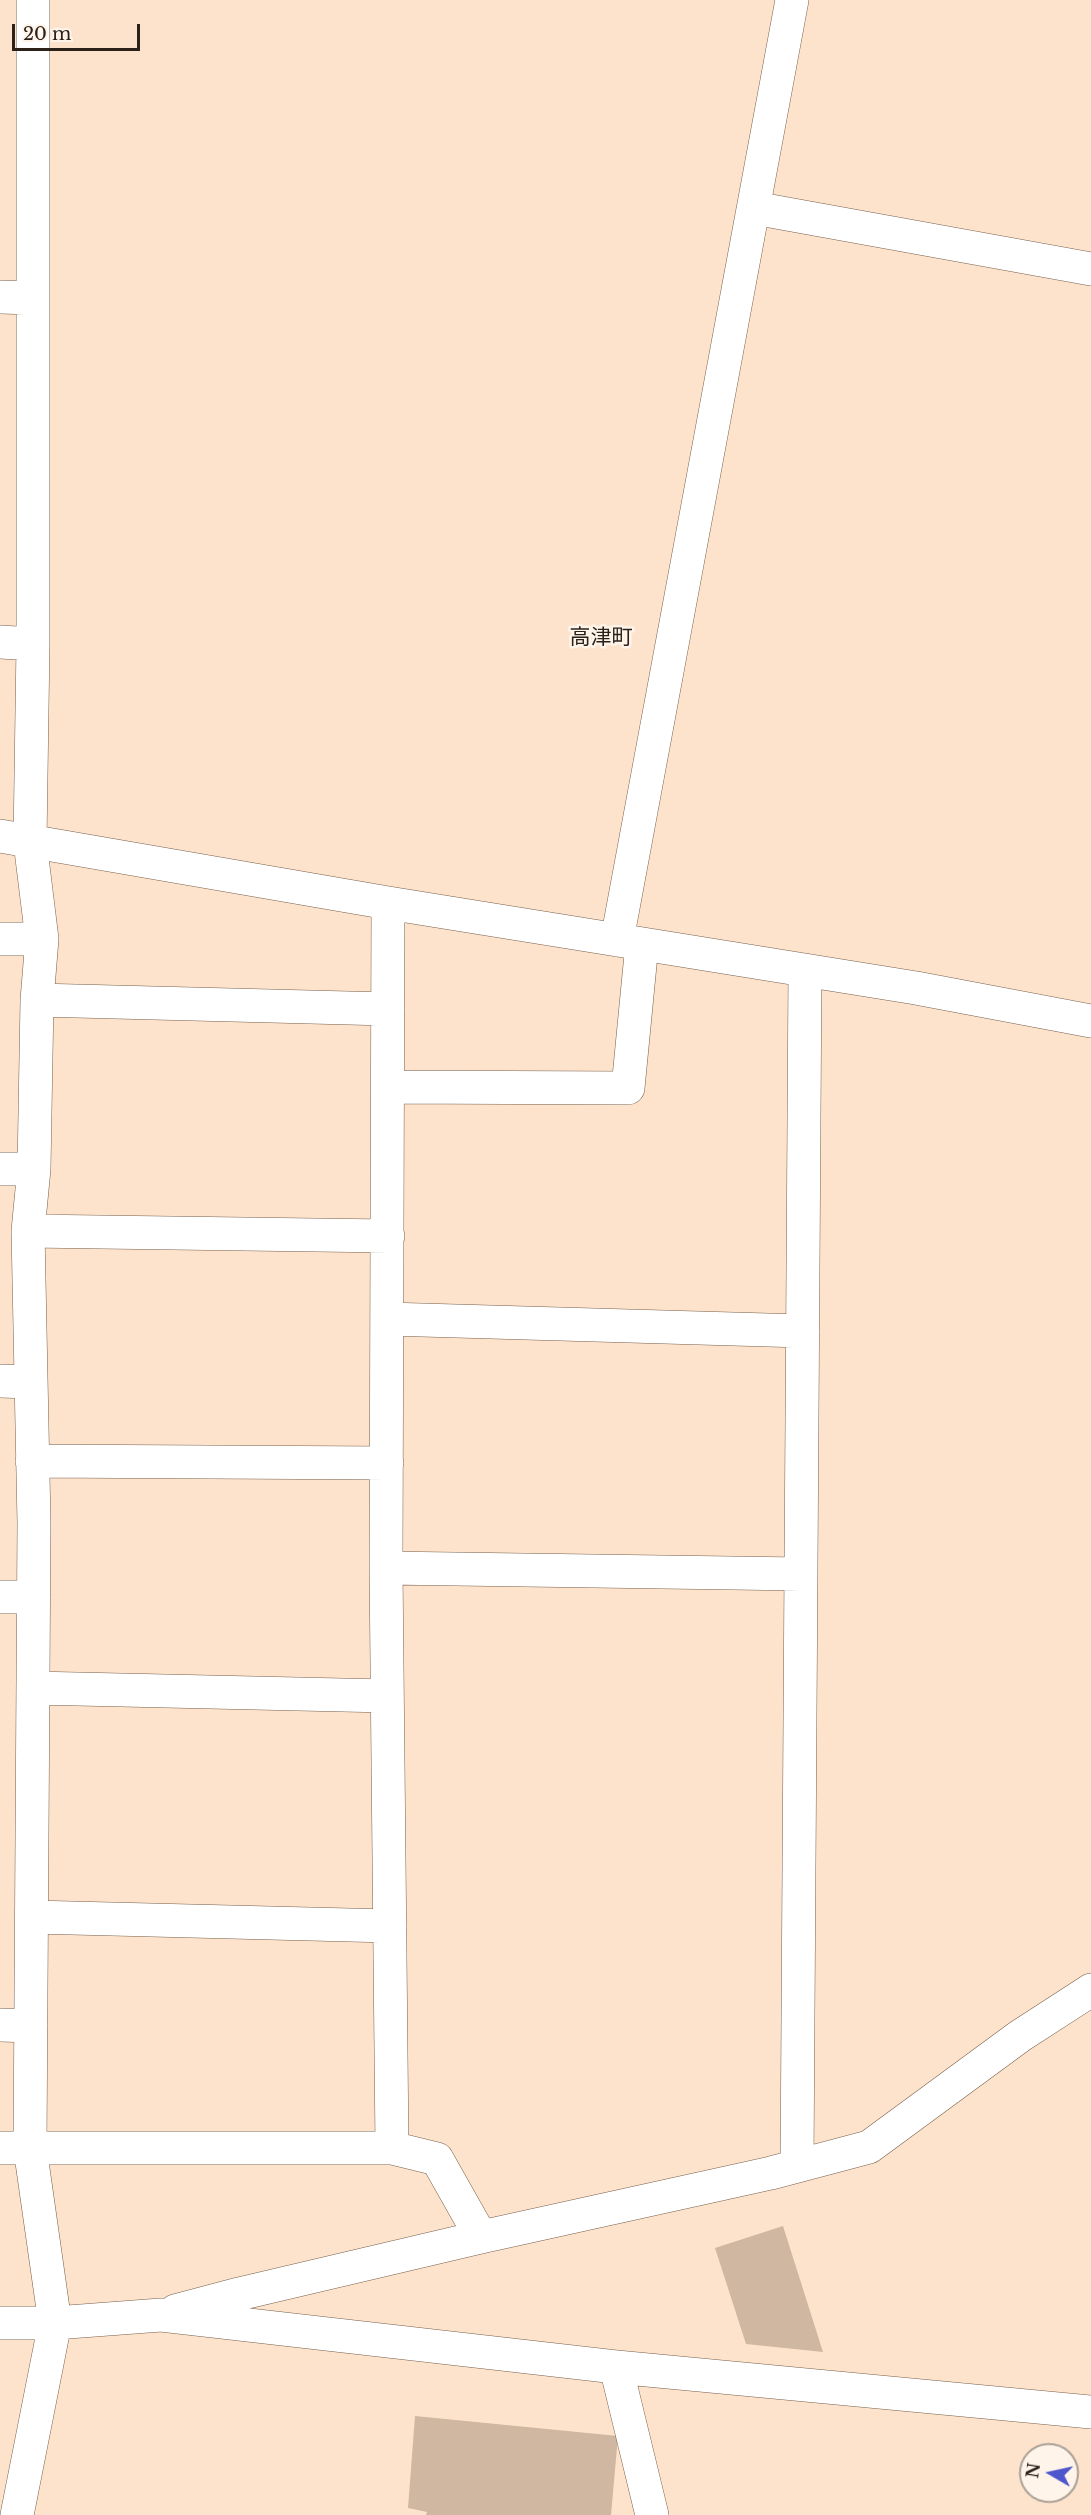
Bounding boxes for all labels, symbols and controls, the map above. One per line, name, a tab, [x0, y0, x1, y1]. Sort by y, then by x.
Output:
scale bar	[15, 12, 142, 50]
text: 20 m	[23, 23, 71, 45]
district label: 高津町	[570, 625, 632, 651]
north arrow	[1019, 2443, 1079, 2503]
text: N	[1022, 2462, 1044, 2480]

